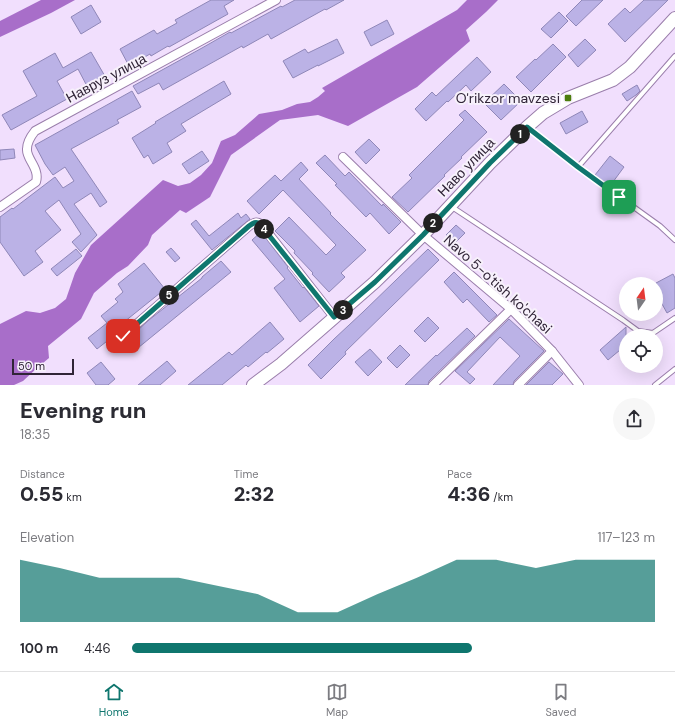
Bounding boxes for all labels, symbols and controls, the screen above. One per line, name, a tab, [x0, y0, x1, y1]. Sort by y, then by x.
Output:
street label: Навруз улица	[63, 49, 150, 107]
place label: O'rikzor mavzesi	[456, 89, 560, 107]
marker: O'rikzor mavzesi	[563, 93, 573, 103]
pin: 1	[510, 124, 530, 144]
text: 1	[518, 127, 522, 141]
street label: Наво улица	[433, 134, 499, 200]
pin	[602, 180, 636, 214]
icon: arrive	[608, 186, 630, 208]
pin: 2	[423, 213, 443, 233]
text: 2	[430, 216, 436, 230]
pin: 4	[254, 219, 274, 239]
text: 4	[260, 222, 268, 236]
street label: Navo 5-o'tish ko'chasi	[440, 231, 556, 337]
north arrow	[619, 277, 663, 321]
map controls	[619, 277, 663, 373]
pin: 5	[159, 285, 179, 305]
text: 5	[166, 288, 172, 302]
pin: 3	[333, 300, 353, 320]
text: 3	[340, 303, 346, 317]
pin	[106, 319, 140, 353]
icon: check	[112, 325, 134, 347]
button: locate	[619, 329, 663, 373]
scale bar	[12, 357, 74, 376]
text: 50 m	[18, 359, 45, 373]
text: Evening run	[20, 396, 146, 425]
button: share	[613, 398, 655, 440]
text: 18:35	[20, 426, 50, 443]
text: Distance	[20, 467, 65, 481]
text: Time	[234, 467, 259, 481]
text: Pace	[447, 467, 472, 481]
text: 0.55	[20, 481, 63, 507]
text: 2:32	[234, 481, 274, 507]
text: 4:36	[447, 481, 490, 507]
text: km	[63, 490, 82, 504]
text: /km	[490, 490, 513, 504]
text: Elevation	[20, 529, 74, 546]
text: 117–123 m	[597, 529, 655, 546]
text: 100 m	[20, 640, 58, 657]
text: 4:46	[84, 640, 111, 657]
tab: Home	[99, 681, 129, 719]
tab: Map	[326, 681, 348, 719]
tab: Saved	[545, 681, 576, 719]

